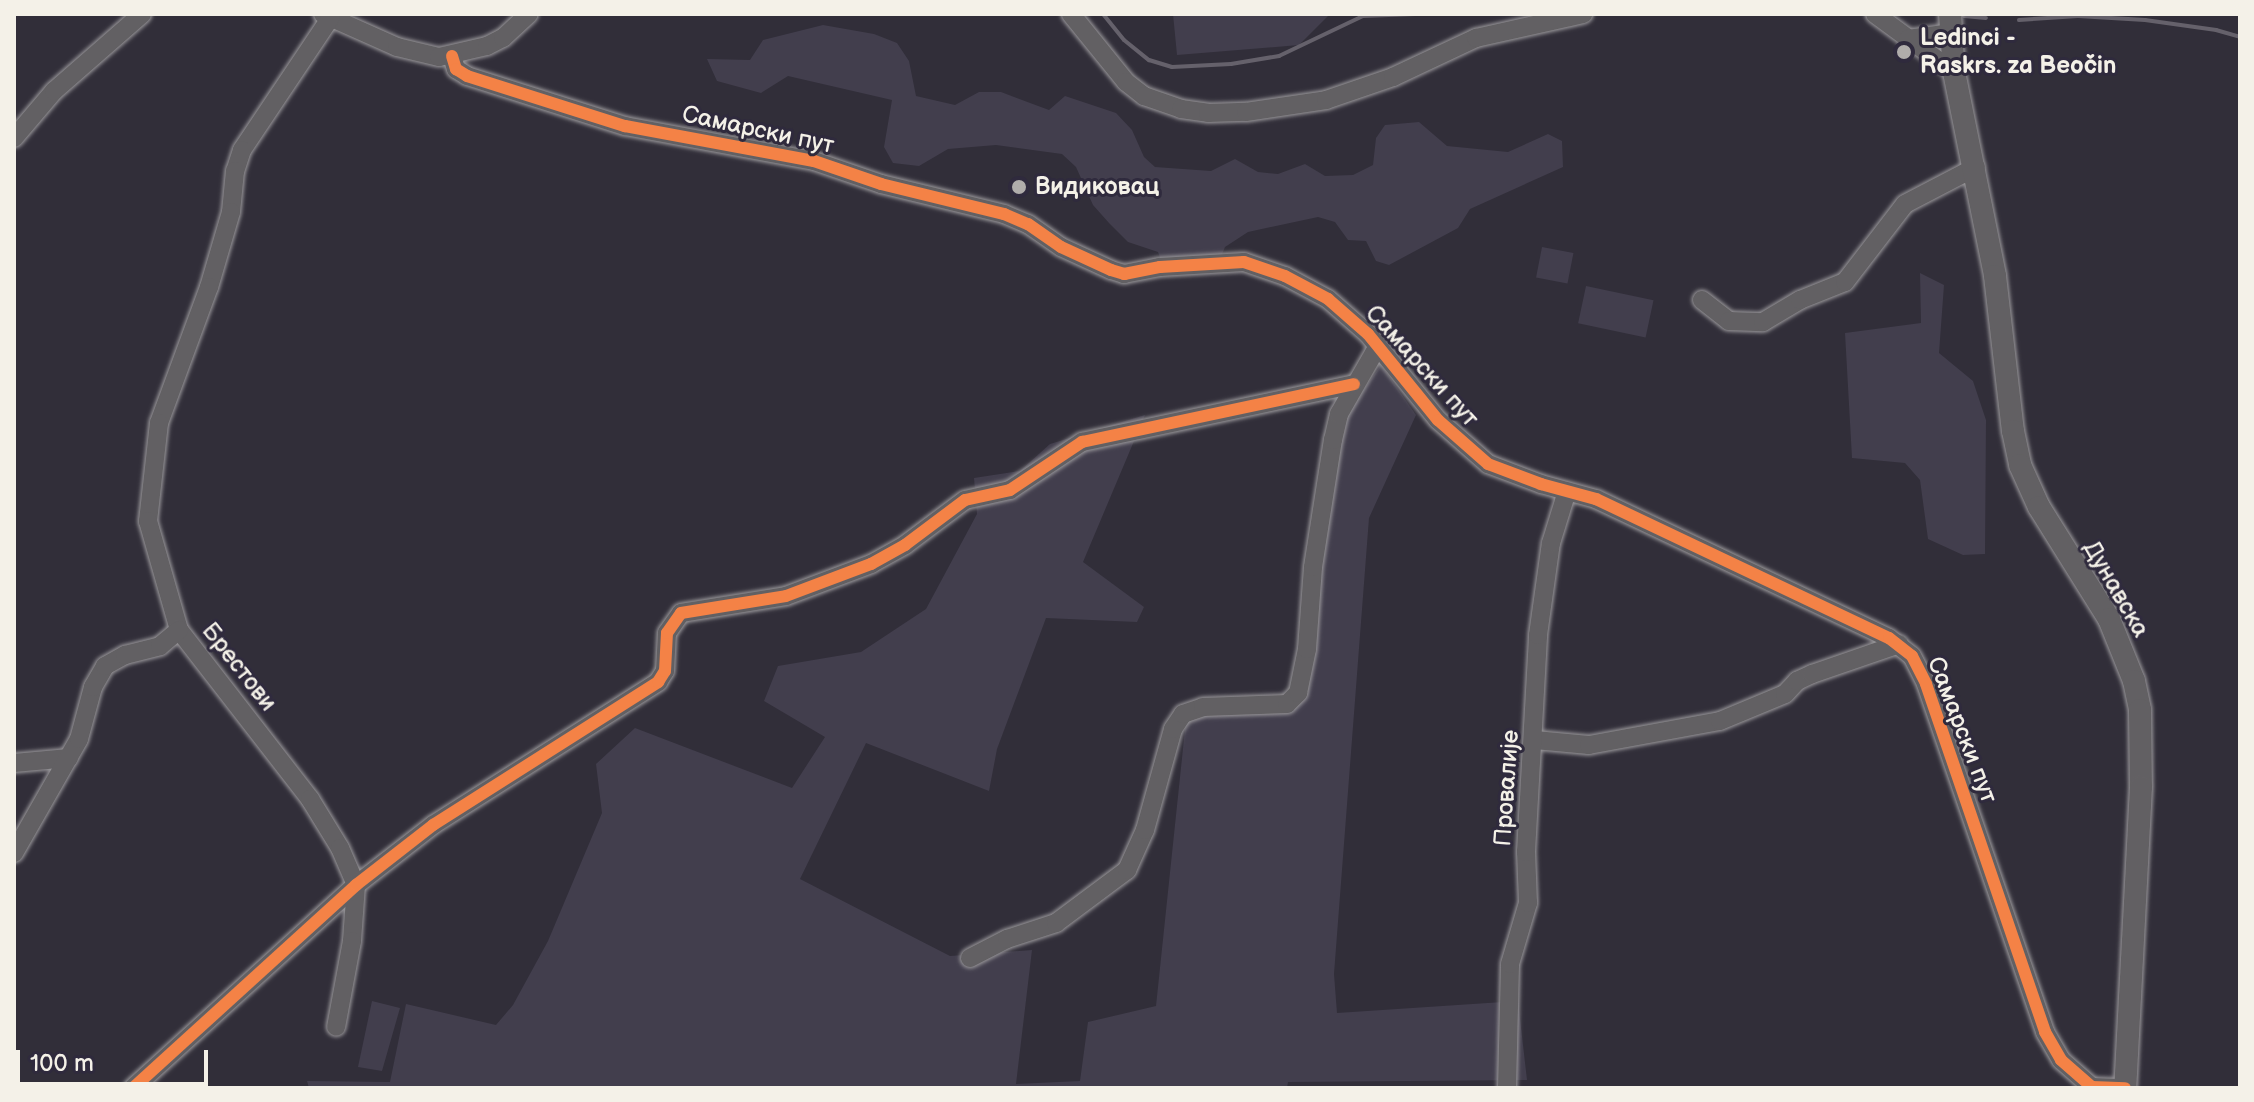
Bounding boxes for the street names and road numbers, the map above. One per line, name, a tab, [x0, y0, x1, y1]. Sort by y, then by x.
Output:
street label: Самарски пут	[679, 100, 837, 160]
street label: Самарски пут	[1360, 299, 1484, 433]
street label: Дунавска	[2077, 536, 2155, 642]
street label: Брестови	[195, 617, 283, 717]
street label: Самарски пут	[1921, 653, 2003, 807]
street label: Провалије	[1489, 729, 1525, 847]

